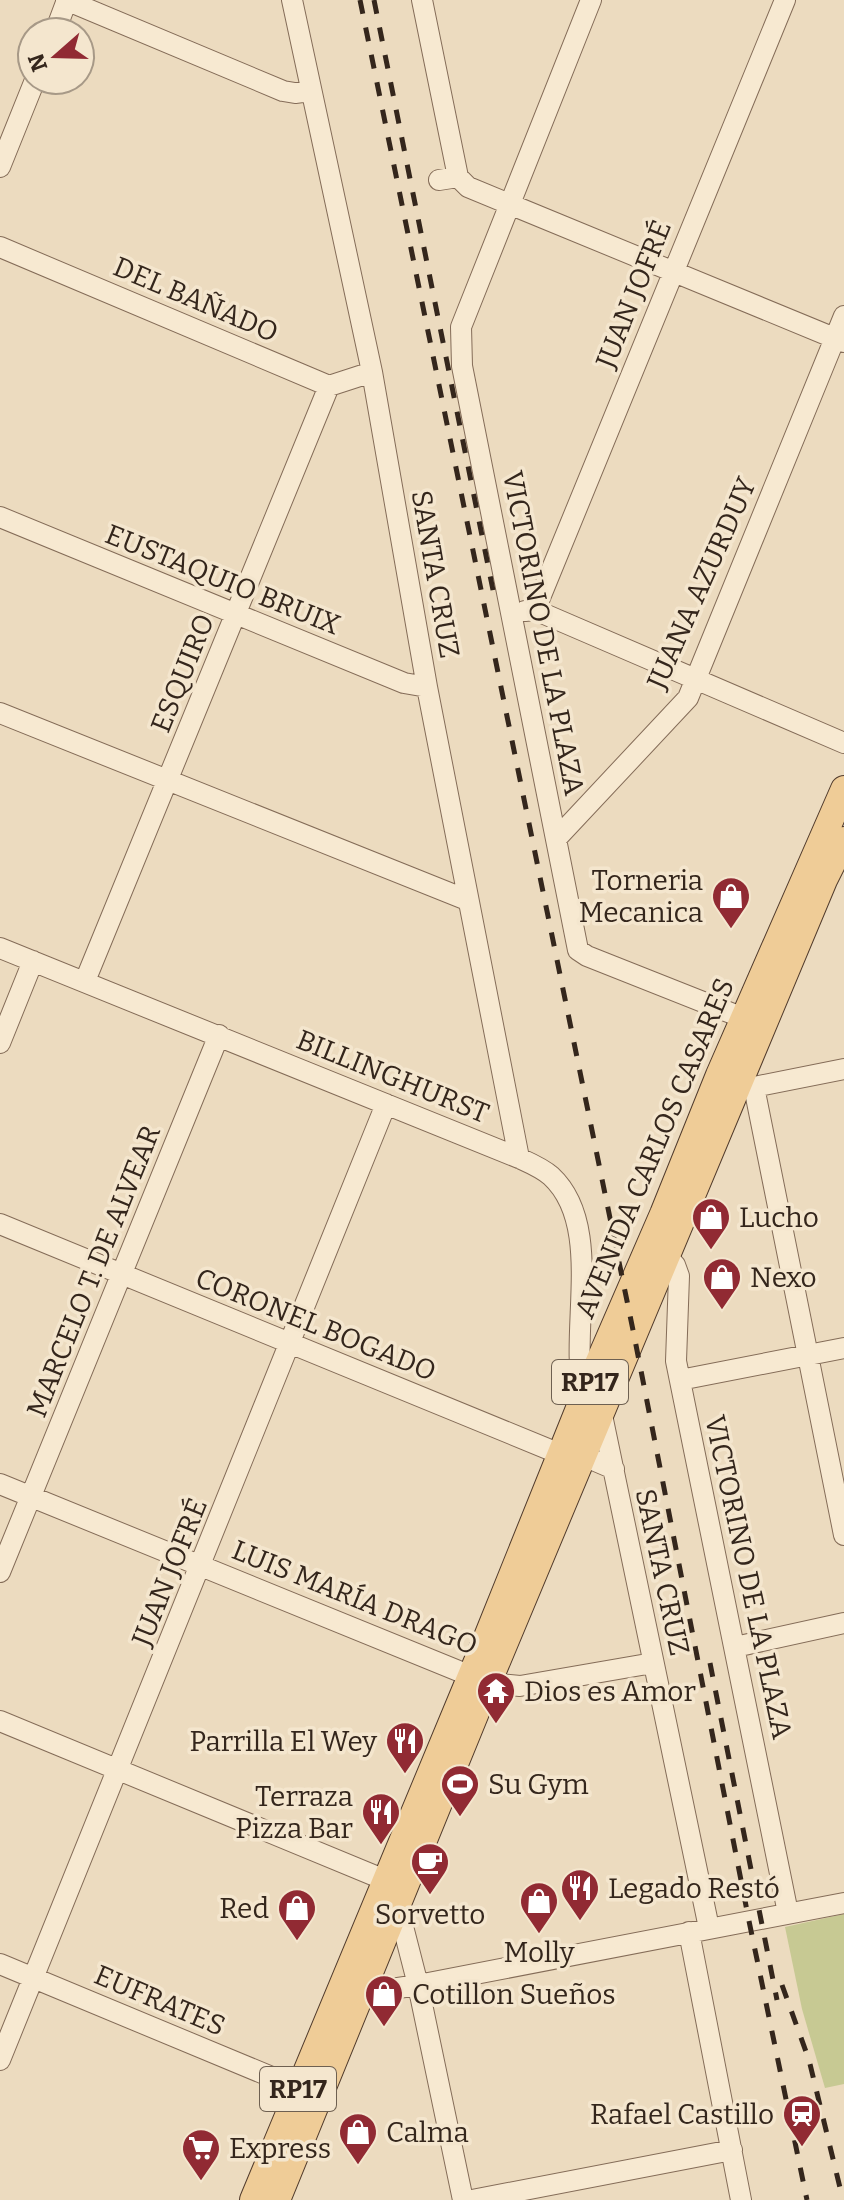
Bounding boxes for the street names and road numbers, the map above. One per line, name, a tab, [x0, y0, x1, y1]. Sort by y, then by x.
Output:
street label: JUAN JOFRÉ	[588, 215, 678, 374]
street label: DEL BAÑADO	[108, 250, 283, 349]
street label: VICTORINO DE LA PLAZA	[496, 468, 591, 798]
street label: JUANA AZURDUY	[640, 472, 763, 695]
street label: SANTA CRUZ	[405, 488, 466, 660]
street label: EUSTAQUIO BRUIX	[101, 517, 345, 642]
street label: ESQUIRO	[144, 609, 221, 737]
street label: AVENIDA CARLOS CASARES	[568, 973, 741, 1323]
street label: BILLINGHURST	[292, 1023, 494, 1130]
street label: MARCELO T. DE ALVEAR	[20, 1121, 167, 1422]
street label: CORONEL BOGADO	[191, 1261, 441, 1388]
road number: RP17	[552, 1360, 628, 1404]
street label: VICTORINO DE LA PLAZA	[698, 1412, 799, 1742]
street label: SANTA CRUZ	[629, 1486, 696, 1658]
street label: JUAN JOFRÉ	[124, 1493, 214, 1652]
street label: LUIS MARÍA DRAGO	[227, 1532, 483, 1662]
street label: EUFRATES	[89, 1958, 230, 2043]
road number: RP17	[260, 2067, 336, 2111]

